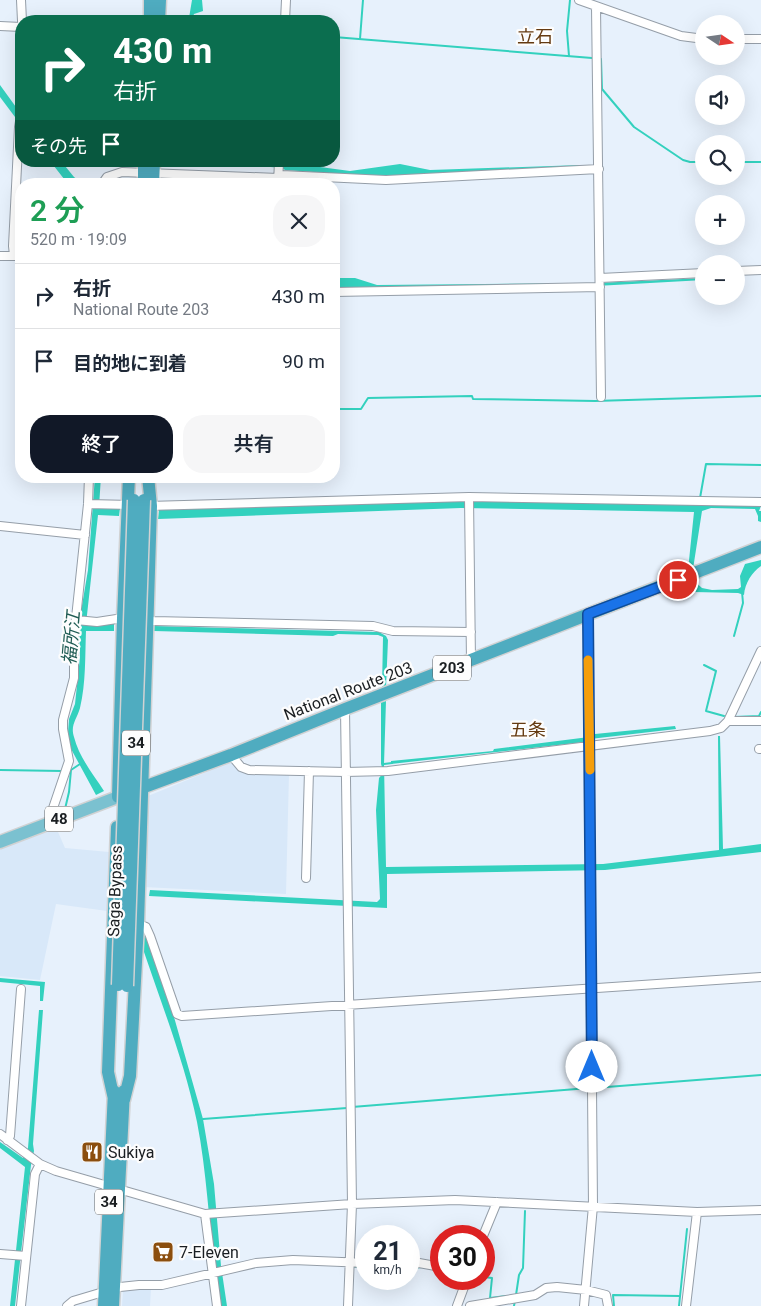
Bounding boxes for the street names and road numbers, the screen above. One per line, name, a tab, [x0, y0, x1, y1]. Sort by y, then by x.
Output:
road number: 203	[433, 656, 471, 680]
street label: National Route 203	[281, 658, 415, 724]
road number: 34	[122, 730, 150, 756]
road number: 48	[45, 806, 73, 832]
street label: Saga Bypass	[104, 845, 126, 937]
road number: 34	[95, 1190, 123, 1214]

